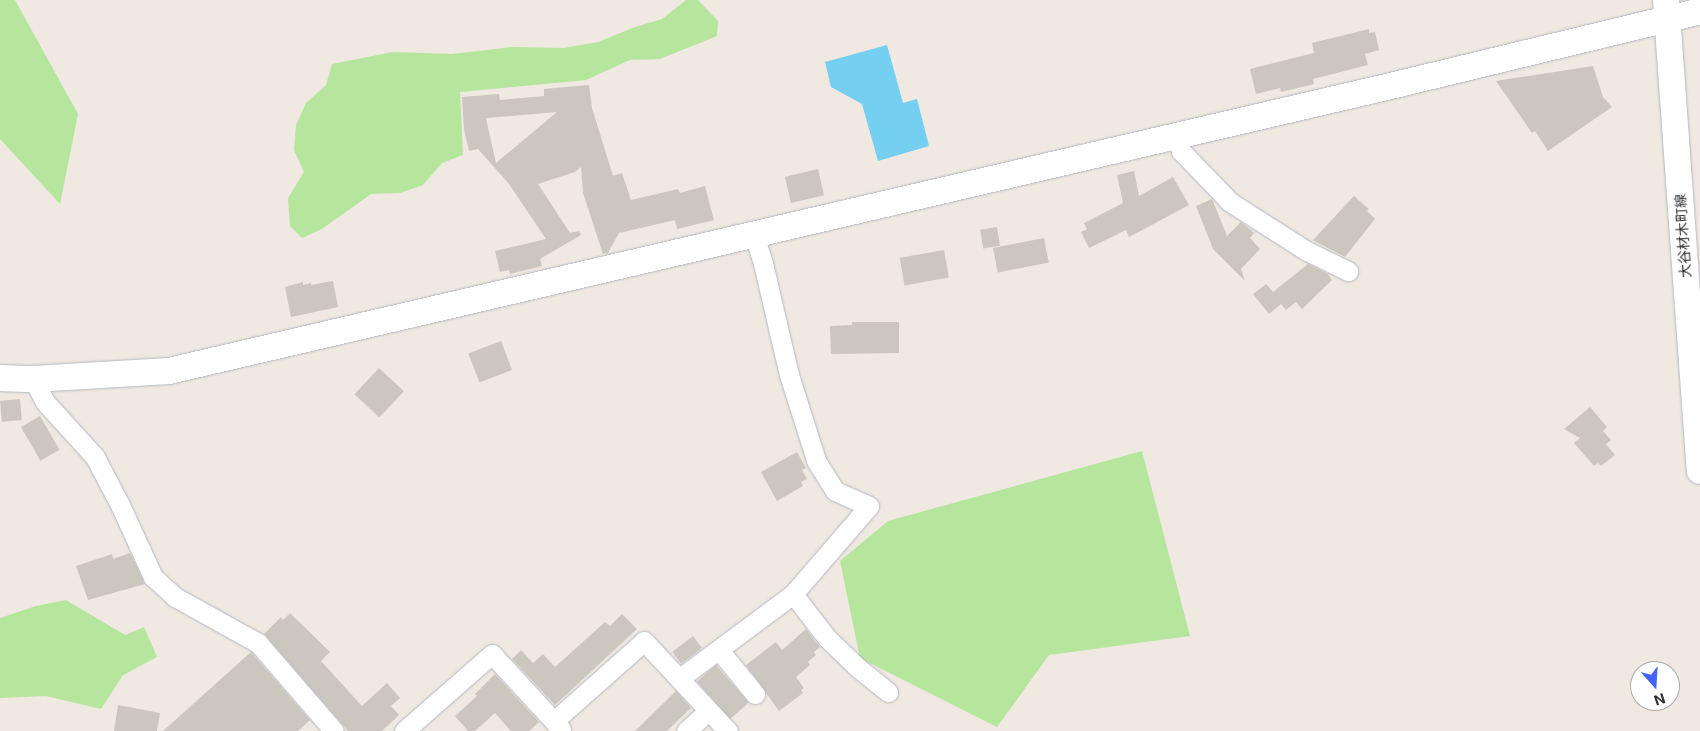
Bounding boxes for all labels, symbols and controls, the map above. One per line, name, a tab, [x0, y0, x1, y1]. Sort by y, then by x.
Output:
street label: 大谷材木町線	[1672, 194, 1694, 278]
north arrow	[1630, 661, 1680, 711]
text: N	[1652, 690, 1668, 709]

